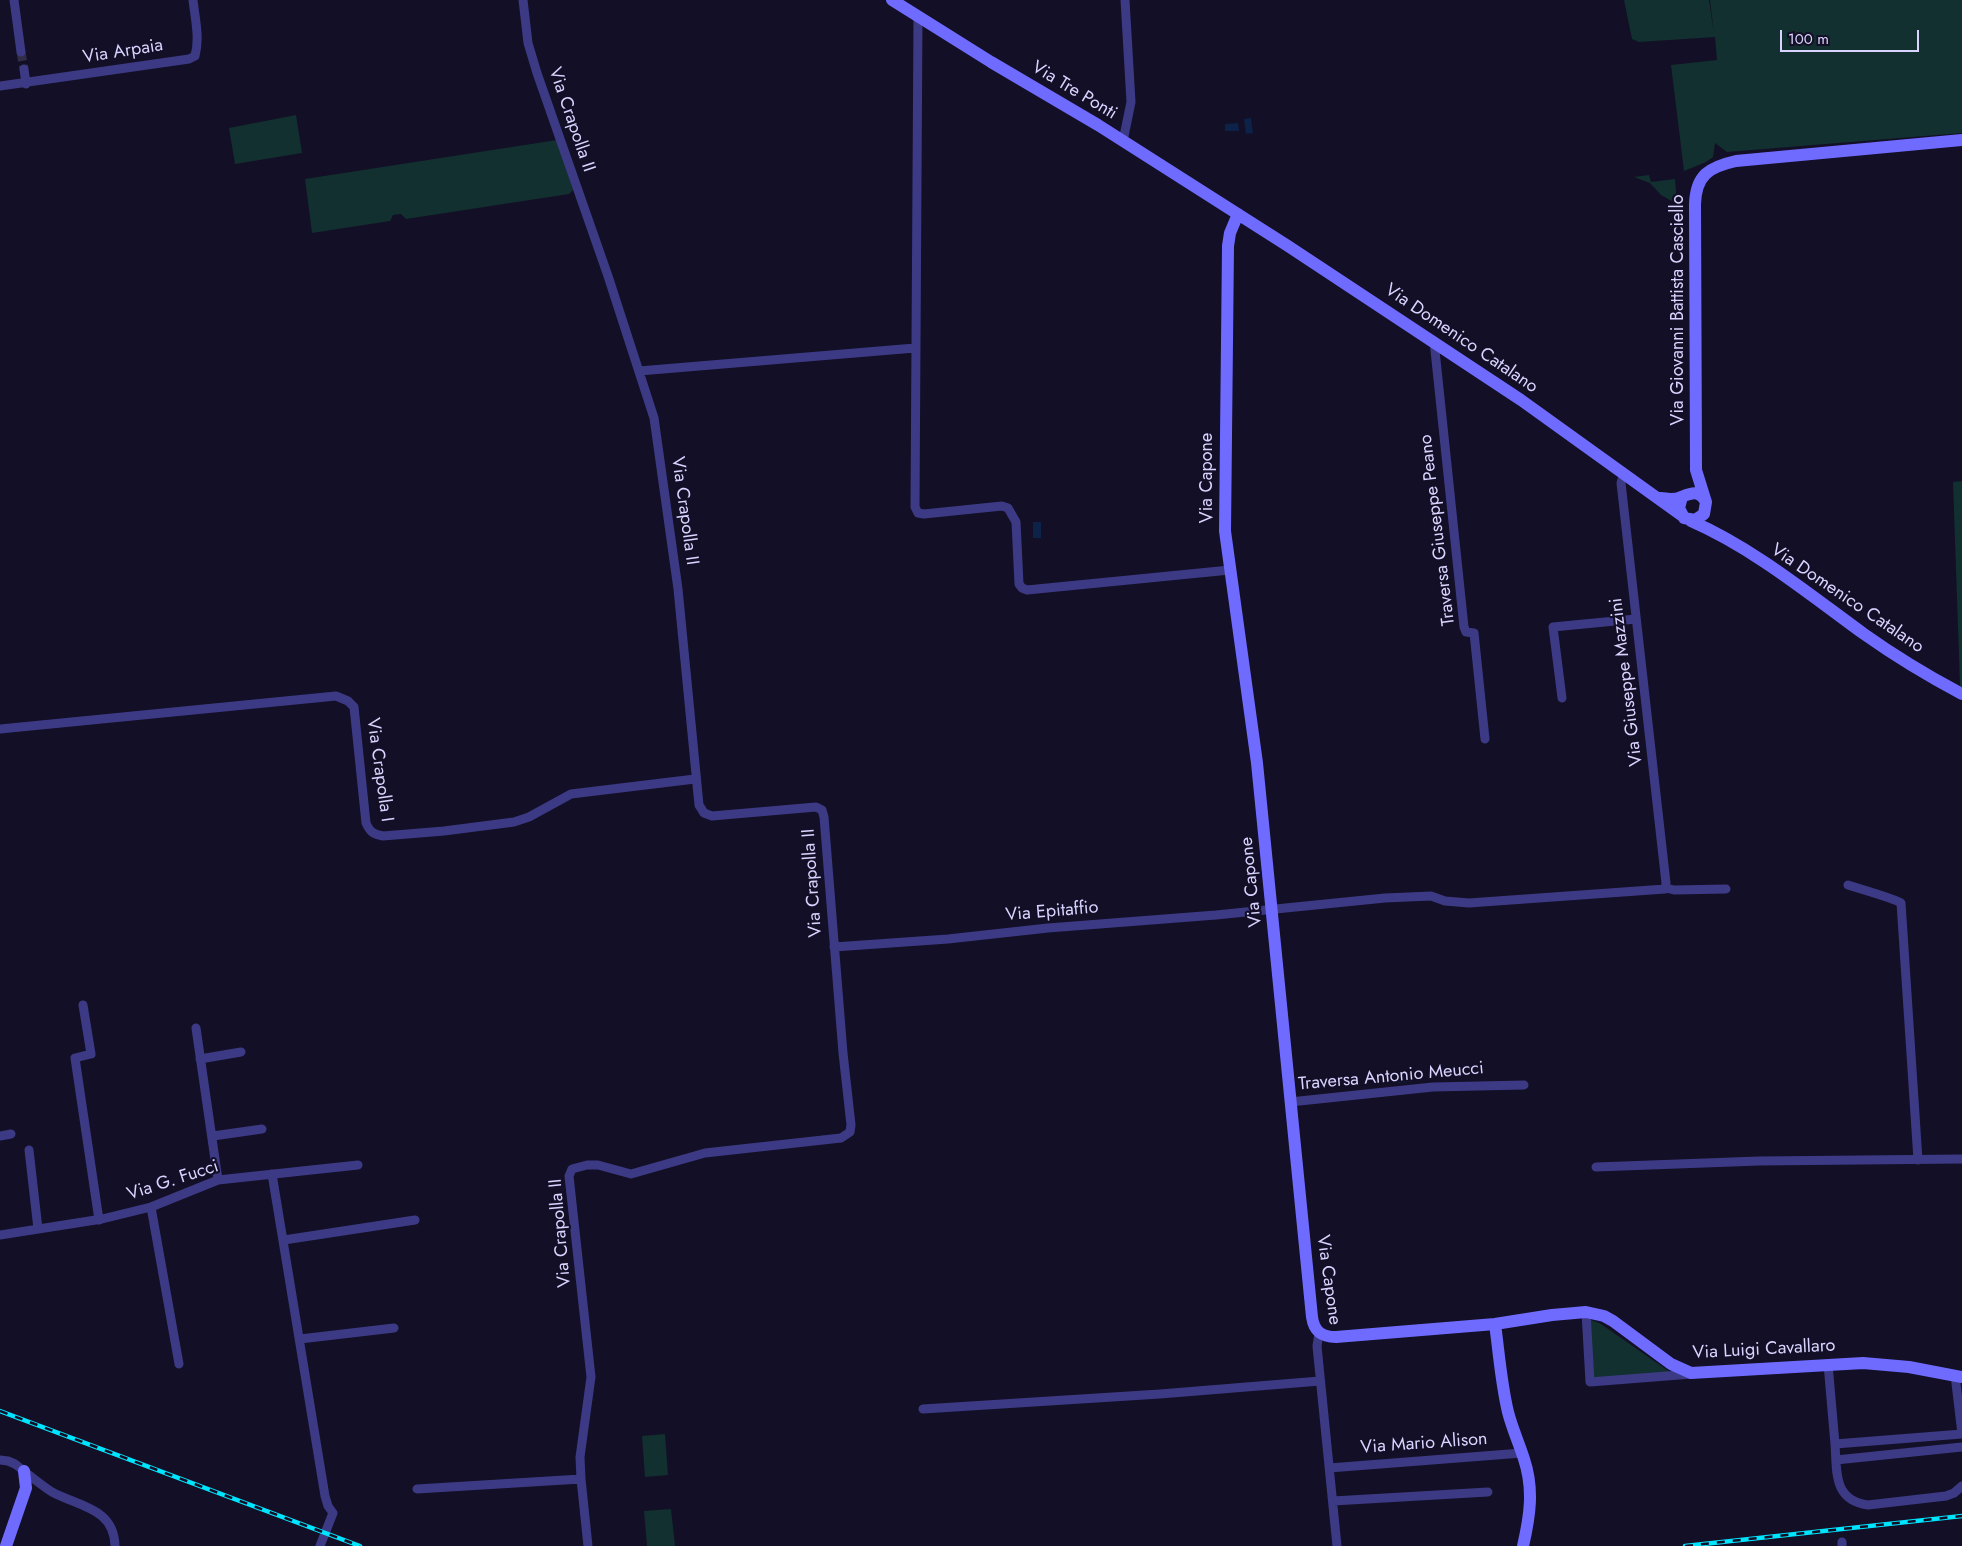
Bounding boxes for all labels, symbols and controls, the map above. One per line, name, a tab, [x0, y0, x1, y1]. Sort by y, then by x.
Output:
scale bar	[1782, 20, 1921, 52]
text: 100 m	[1788, 28, 1829, 50]
street label: Via Arpaia	[81, 35, 165, 69]
street label: Via Tre Ponti	[1027, 57, 1121, 125]
street label: Via Crapolla II	[543, 65, 599, 175]
street label: Via Giovanni Battista Casciello	[1668, 195, 1690, 425]
street label: Via Domenico Catalano	[1380, 280, 1542, 398]
street label: Via Capone	[1197, 433, 1219, 523]
street label: Traversa Giuseppe Peano	[1416, 433, 1460, 627]
street label: Via Crapolla II	[666, 456, 702, 566]
street label: Via Domenico Catalano	[1766, 540, 1928, 658]
street label: Via Giuseppe Mazzini	[1606, 597, 1648, 767]
street label: Via Crapolla I	[361, 717, 397, 823]
street label: Via Crapolla II	[798, 828, 828, 938]
street label: Via Capone	[1237, 836, 1267, 928]
street label: Via Epitaffio	[1005, 897, 1099, 927]
street label: Traversa Antonio Meucci	[1297, 1058, 1485, 1096]
street label: Via G. Fucci	[125, 1156, 221, 1206]
street label: Via Crapolla II	[545, 1178, 577, 1288]
street label: Via Capone	[1311, 1234, 1345, 1326]
street label: Via Luigi Cavallaro	[1692, 1335, 1836, 1365]
street label: Via Mario Alison	[1360, 1429, 1488, 1459]

